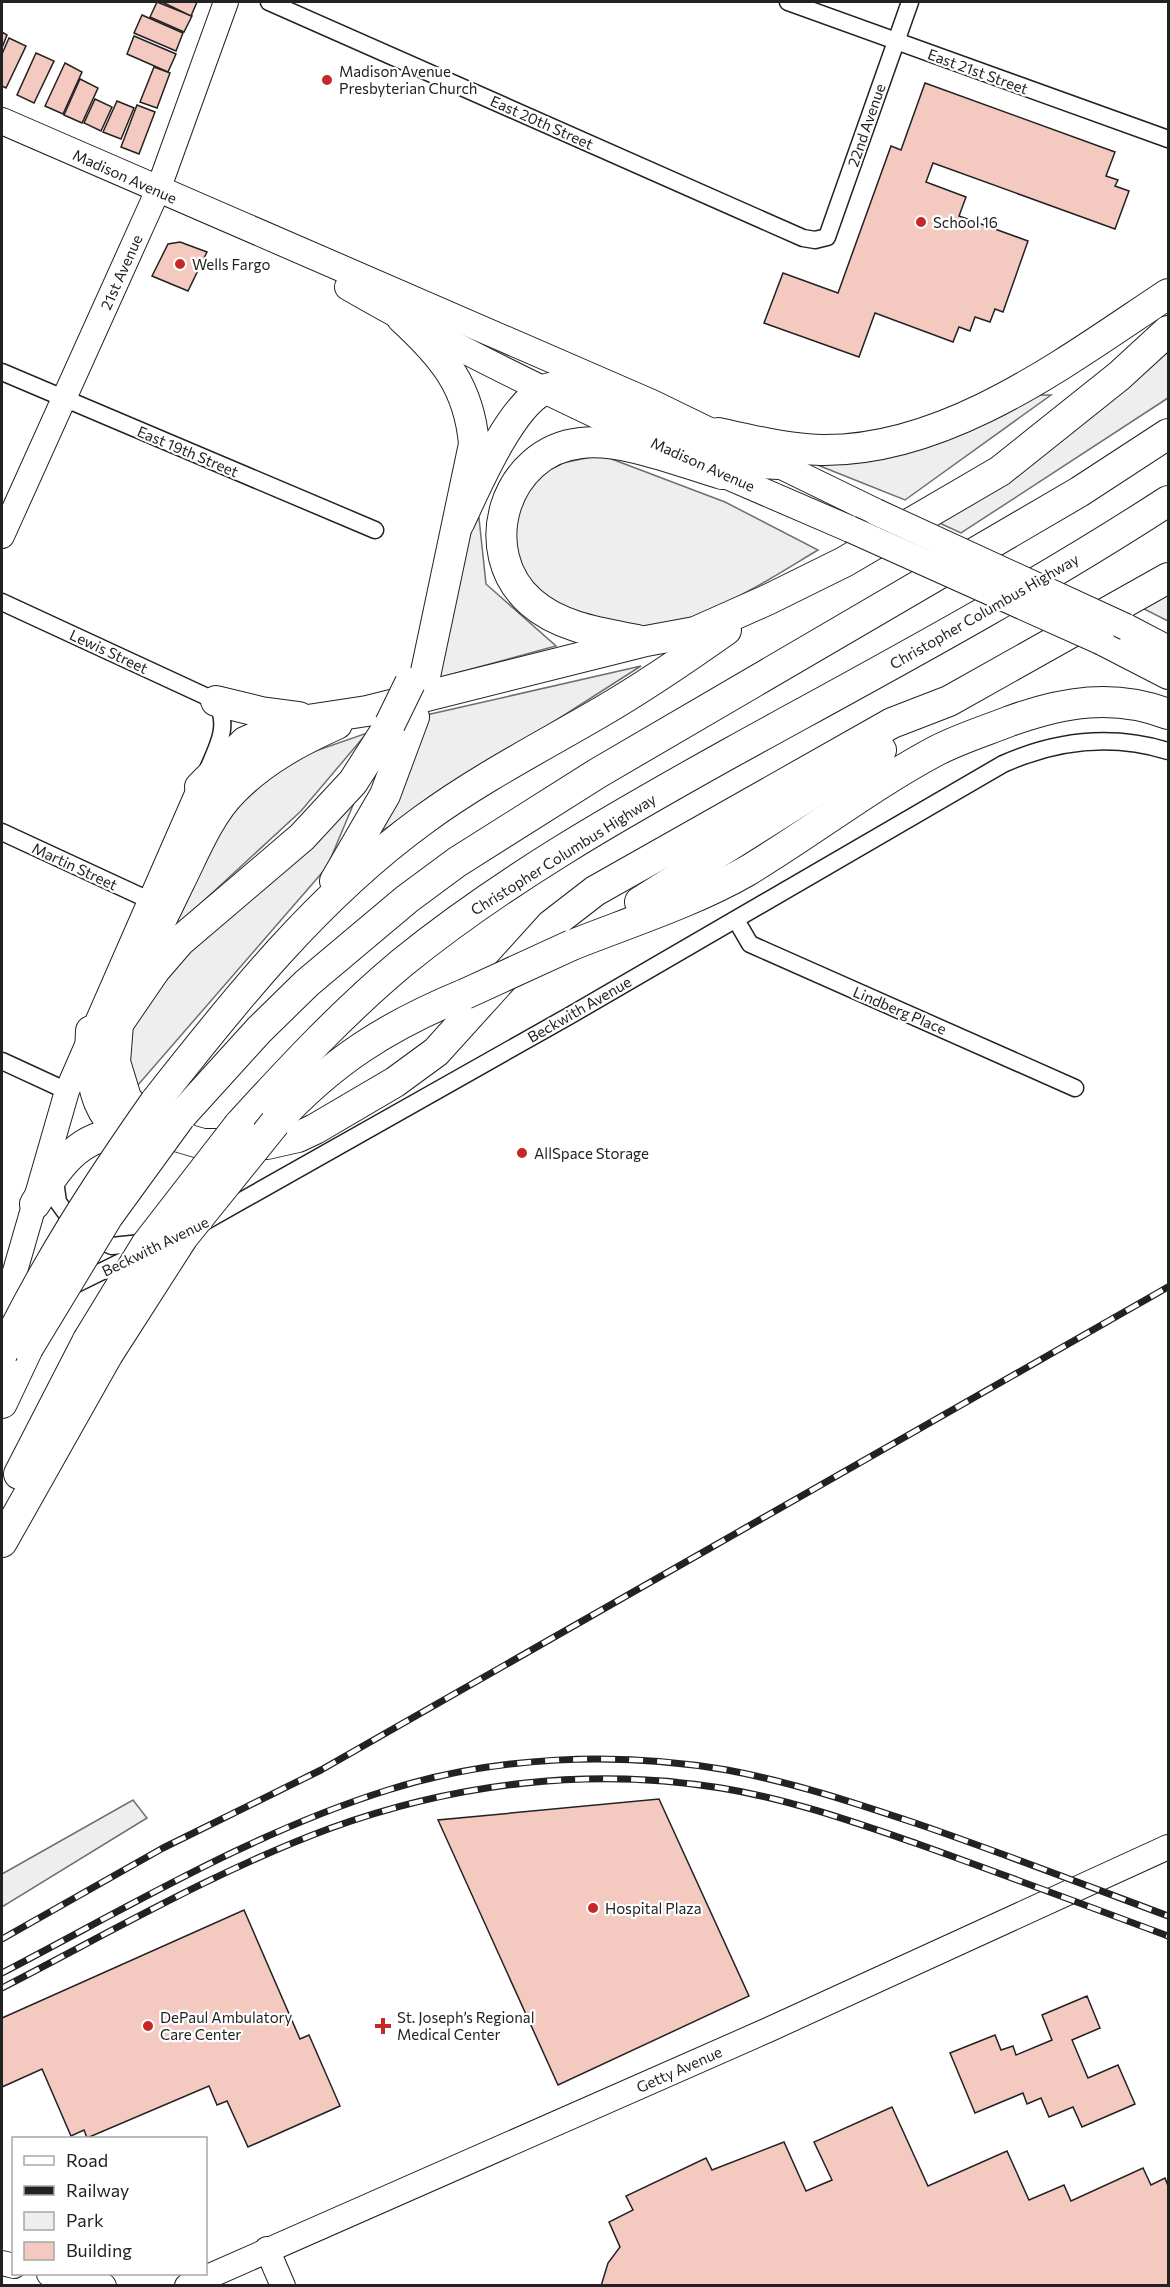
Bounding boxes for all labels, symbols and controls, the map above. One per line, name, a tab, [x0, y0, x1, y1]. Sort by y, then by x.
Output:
street label: East 21st Street	[925, 45, 1031, 97]
place label: Madison Avenue Presbyterian Church	[339, 62, 477, 97]
marker: Madison Avenue Presbyterian Church	[320, 73, 334, 87]
street label: 22nd Avenue	[843, 81, 889, 169]
street label: East 20th Street	[488, 91, 596, 153]
street label: Madison Avenue	[70, 145, 180, 207]
place label: School 16	[933, 213, 998, 231]
marker: School 16	[914, 215, 928, 229]
street label: 21st Avenue	[96, 231, 146, 312]
place label: Wells Fargo	[192, 255, 271, 273]
marker: Wells Fargo	[173, 257, 187, 271]
street label: East 19th Street	[135, 422, 241, 480]
street label: Madison Avenue	[648, 433, 758, 495]
street label: Christopher Columbus Highway	[886, 549, 1082, 673]
street label: Lewis Street	[67, 625, 151, 677]
street label: Christopher Columbus Highway	[467, 789, 659, 919]
street label: Martin Street	[30, 838, 120, 894]
street label: Beckwith Avenue	[524, 972, 634, 1046]
street label: Lindberg Place	[851, 982, 950, 1038]
place label: AllSpace Storage	[534, 1144, 649, 1162]
marker: AllSpace Storage	[515, 1146, 529, 1160]
street label: Beckwith Avenue	[99, 1212, 211, 1280]
place label: Hospital Plaza	[605, 1899, 702, 1917]
marker: Hospital Plaza	[586, 1901, 600, 1915]
place label: DePaul Ambulatory Care Center	[160, 2008, 293, 2043]
place label: St. Joseph’s Regional Medical Center	[397, 2008, 534, 2043]
marker: St. Joseph’s Regional Medical Center	[374, 2017, 392, 2035]
marker: DePaul Ambulatory Care Center	[141, 2019, 155, 2033]
street label: Getty Avenue	[633, 2042, 725, 2096]
legend	[12, 2137, 207, 2275]
text: Road	[66, 2149, 108, 2171]
text: Railway	[66, 2179, 129, 2201]
text: Park	[66, 2209, 104, 2231]
text: Building	[66, 2239, 132, 2261]

